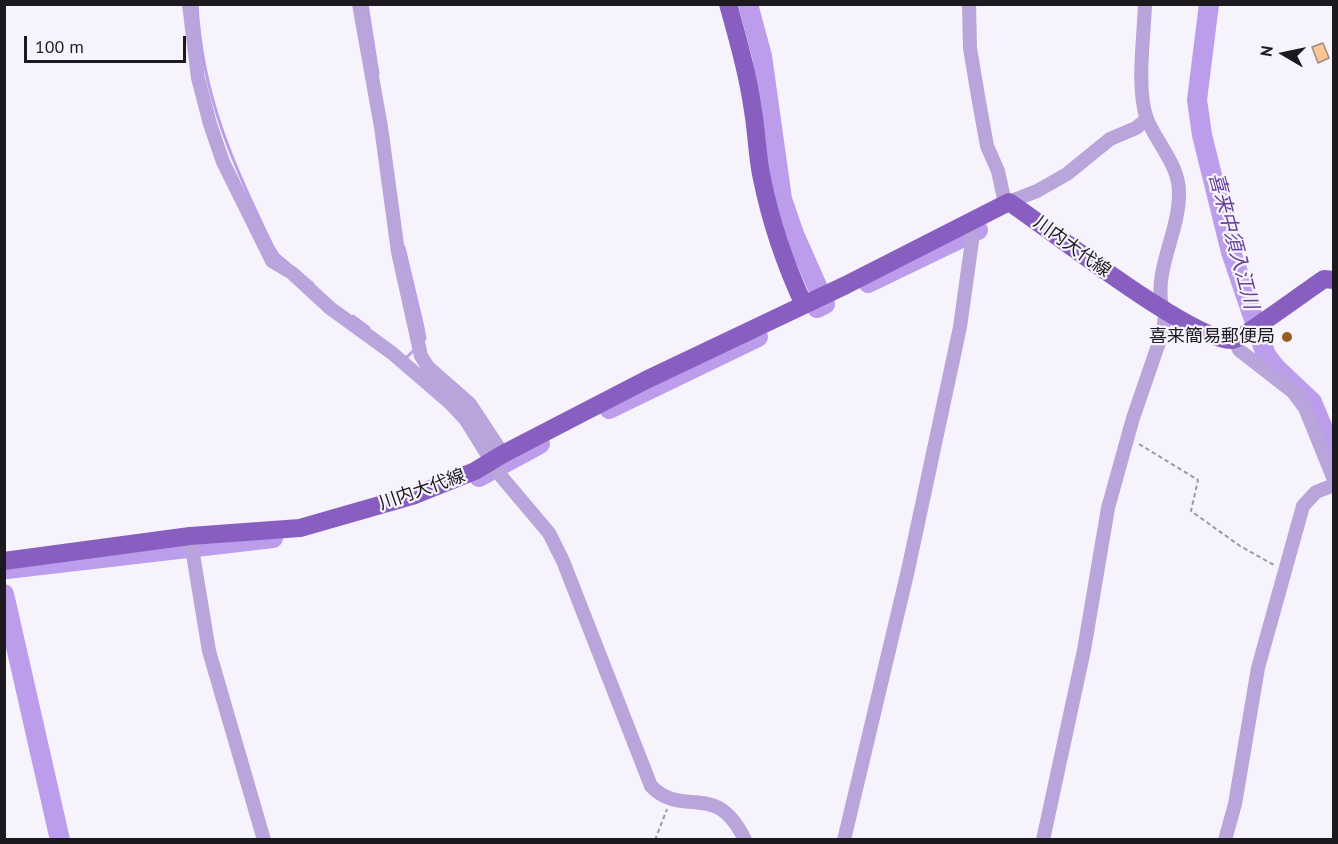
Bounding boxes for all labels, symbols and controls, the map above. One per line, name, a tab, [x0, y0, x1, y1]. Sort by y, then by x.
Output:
scale bar	[27, 24, 189, 62]
north arrow	[1254, 24, 1314, 84]
text: 100 m	[35, 35, 84, 58]
text: N	[1256, 44, 1277, 58]
water label: 喜来中須入江川	[1203, 170, 1263, 312]
street label: 川内大代線	[1029, 212, 1115, 282]
place label: 喜来簡易郵便局	[1149, 326, 1275, 348]
marker: 喜来簡易郵便局	[1280, 330, 1294, 344]
street label: 川内大代線	[376, 465, 468, 515]

